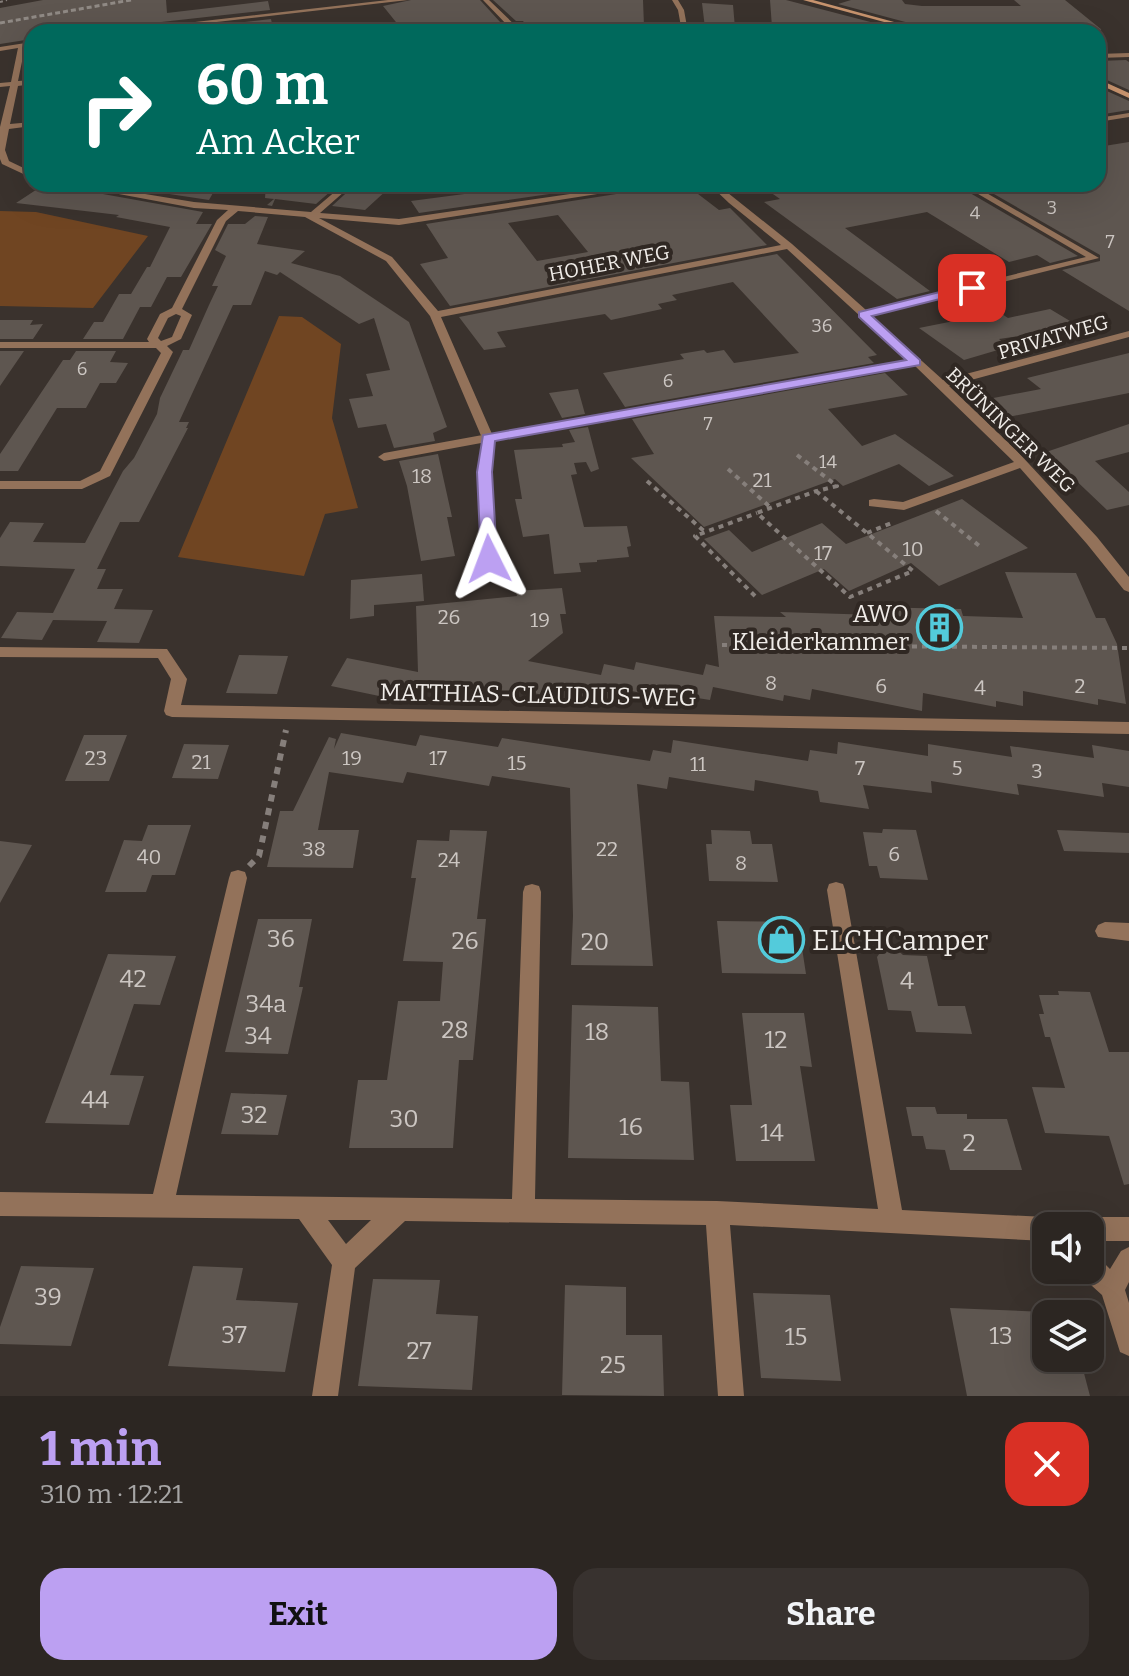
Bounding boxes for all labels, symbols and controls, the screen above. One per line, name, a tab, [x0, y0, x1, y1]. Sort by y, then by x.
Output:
text: 60 m	[196, 52, 328, 119]
icon: right	[64, 56, 168, 160]
text: Am Acker	[196, 120, 360, 164]
house number: 3	[1047, 197, 1057, 219]
house number: 4	[970, 202, 981, 224]
house number: 7	[1105, 231, 1115, 253]
street label: HOHER WEG	[546, 239, 672, 287]
pin	[938, 254, 1006, 322]
icon: arrive	[950, 266, 994, 310]
street label: PRIVATWEG	[995, 310, 1111, 364]
house number: 36	[812, 315, 832, 337]
house number: 6	[77, 358, 87, 380]
street label: BRÜNINGER WEG	[942, 362, 1081, 498]
house number: 6	[663, 370, 673, 392]
house number: 7	[703, 413, 713, 435]
house number: 14	[819, 451, 837, 473]
house number: 18	[412, 464, 432, 488]
house number: 21	[753, 468, 772, 492]
position arrow	[447, 517, 531, 601]
house number: 10	[903, 537, 923, 561]
house number: 17	[814, 541, 832, 565]
place label: AWO Kleiderkammer	[732, 600, 909, 656]
building icon: AWO Kleiderkammer	[916, 604, 964, 652]
house number: 26	[438, 605, 460, 629]
house number: 19	[530, 608, 550, 632]
house number: 8	[765, 671, 777, 695]
house number: 6	[875, 674, 887, 698]
house number: 2	[1075, 674, 1085, 698]
house number: 4	[974, 676, 986, 700]
street label: MATTHIAS-CLAUDIUS-WEG	[379, 678, 697, 712]
house number: 23	[85, 746, 107, 770]
house number: 19	[342, 746, 362, 770]
house number: 17	[429, 746, 447, 770]
house number: 21	[192, 750, 211, 774]
house number: 15	[508, 751, 526, 775]
house number: 11	[690, 752, 706, 776]
house number: 7	[855, 756, 865, 780]
house number: 5	[952, 756, 962, 780]
house number: 3	[1031, 759, 1043, 783]
house number: 38	[302, 837, 326, 861]
house number: 22	[596, 837, 618, 861]
house number: 6	[888, 842, 900, 866]
house number: 40	[137, 845, 161, 869]
house number: 24	[438, 848, 461, 872]
house number: 8	[735, 851, 747, 875]
shop icon: ELCHCamper	[757, 916, 805, 964]
place label: ELCHCamper	[812, 924, 988, 957]
house number: 36	[267, 925, 295, 953]
house number: 26	[451, 927, 479, 955]
house number: 20	[581, 928, 609, 956]
house number: 42	[119, 965, 147, 993]
house number: 4	[900, 967, 914, 995]
house number: 34a	[246, 990, 286, 1018]
house number: 28	[441, 1016, 469, 1044]
house number: 18	[585, 1018, 609, 1046]
house number: 34	[244, 1022, 272, 1050]
house number: 12	[765, 1026, 787, 1054]
house number: 44	[81, 1086, 109, 1114]
house number: 32	[241, 1101, 267, 1129]
house number: 30	[389, 1105, 419, 1133]
house number: 16	[619, 1113, 643, 1141]
house number: 14	[760, 1119, 784, 1147]
house number: 2	[962, 1129, 976, 1157]
map controls	[1032, 1212, 1104, 1372]
button: sound	[1032, 1212, 1104, 1284]
house number: 39	[34, 1283, 62, 1311]
button: layers	[1032, 1300, 1104, 1372]
house number: 37	[221, 1321, 247, 1349]
house number: 13	[989, 1322, 1013, 1350]
house number: 15	[785, 1323, 807, 1351]
house number: 27	[407, 1337, 431, 1365]
house number: 25	[600, 1351, 626, 1379]
text: 1 min	[40, 1420, 161, 1478]
button: close	[1005, 1422, 1089, 1506]
text: 310 m · 12:21	[40, 1479, 183, 1510]
button: Exit	[40, 1568, 557, 1660]
button: Share	[573, 1568, 1089, 1660]

